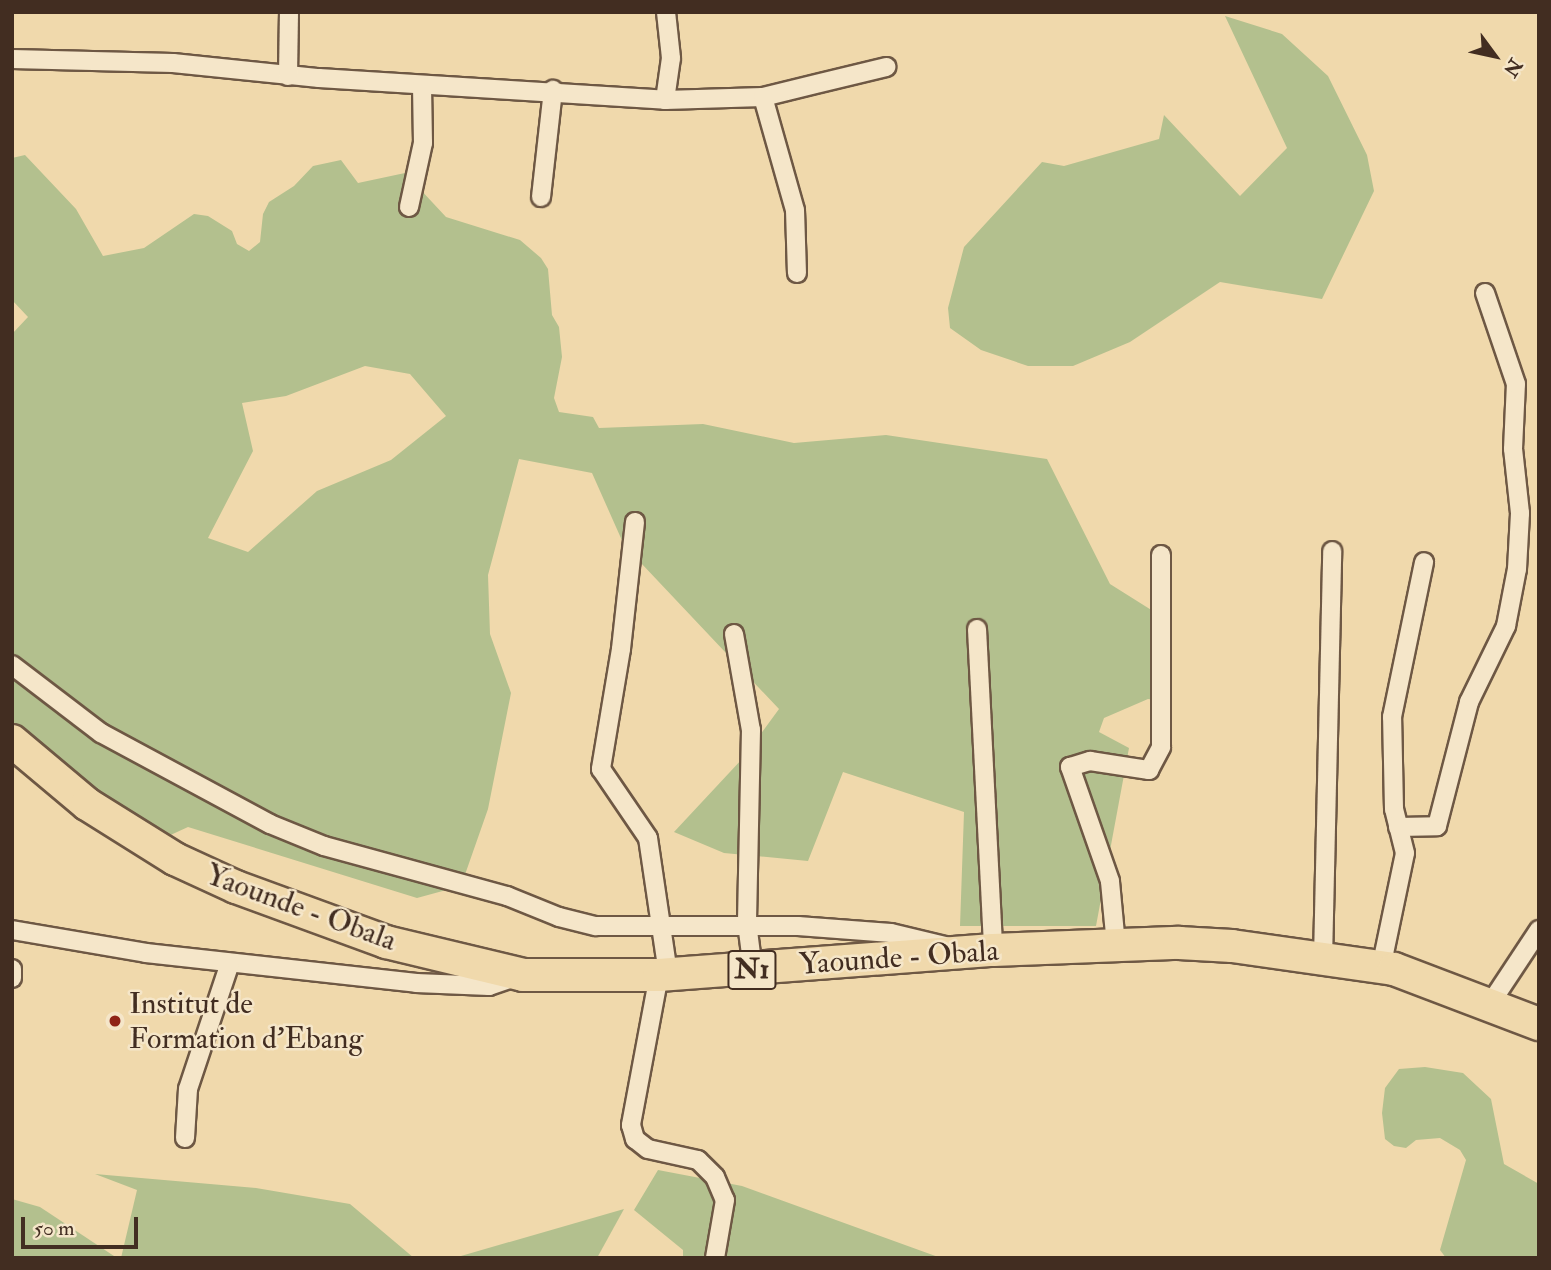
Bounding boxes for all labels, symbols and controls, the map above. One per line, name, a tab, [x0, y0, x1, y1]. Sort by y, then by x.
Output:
north arrow	[1460, 21, 1530, 91]
text: N	[1498, 54, 1527, 81]
street label: Yaounde - Obala	[201, 857, 401, 959]
street label: Yaounde - Obala	[798, 933, 1000, 983]
road number: N1	[726, 946, 778, 995]
place label: Institut de Formation d'Ebang	[129, 986, 363, 1056]
marker: Institut de Formation d'Ebang	[107, 1013, 123, 1029]
scale bar	[24, 1204, 142, 1248]
text: 50 m	[34, 1215, 75, 1242]

